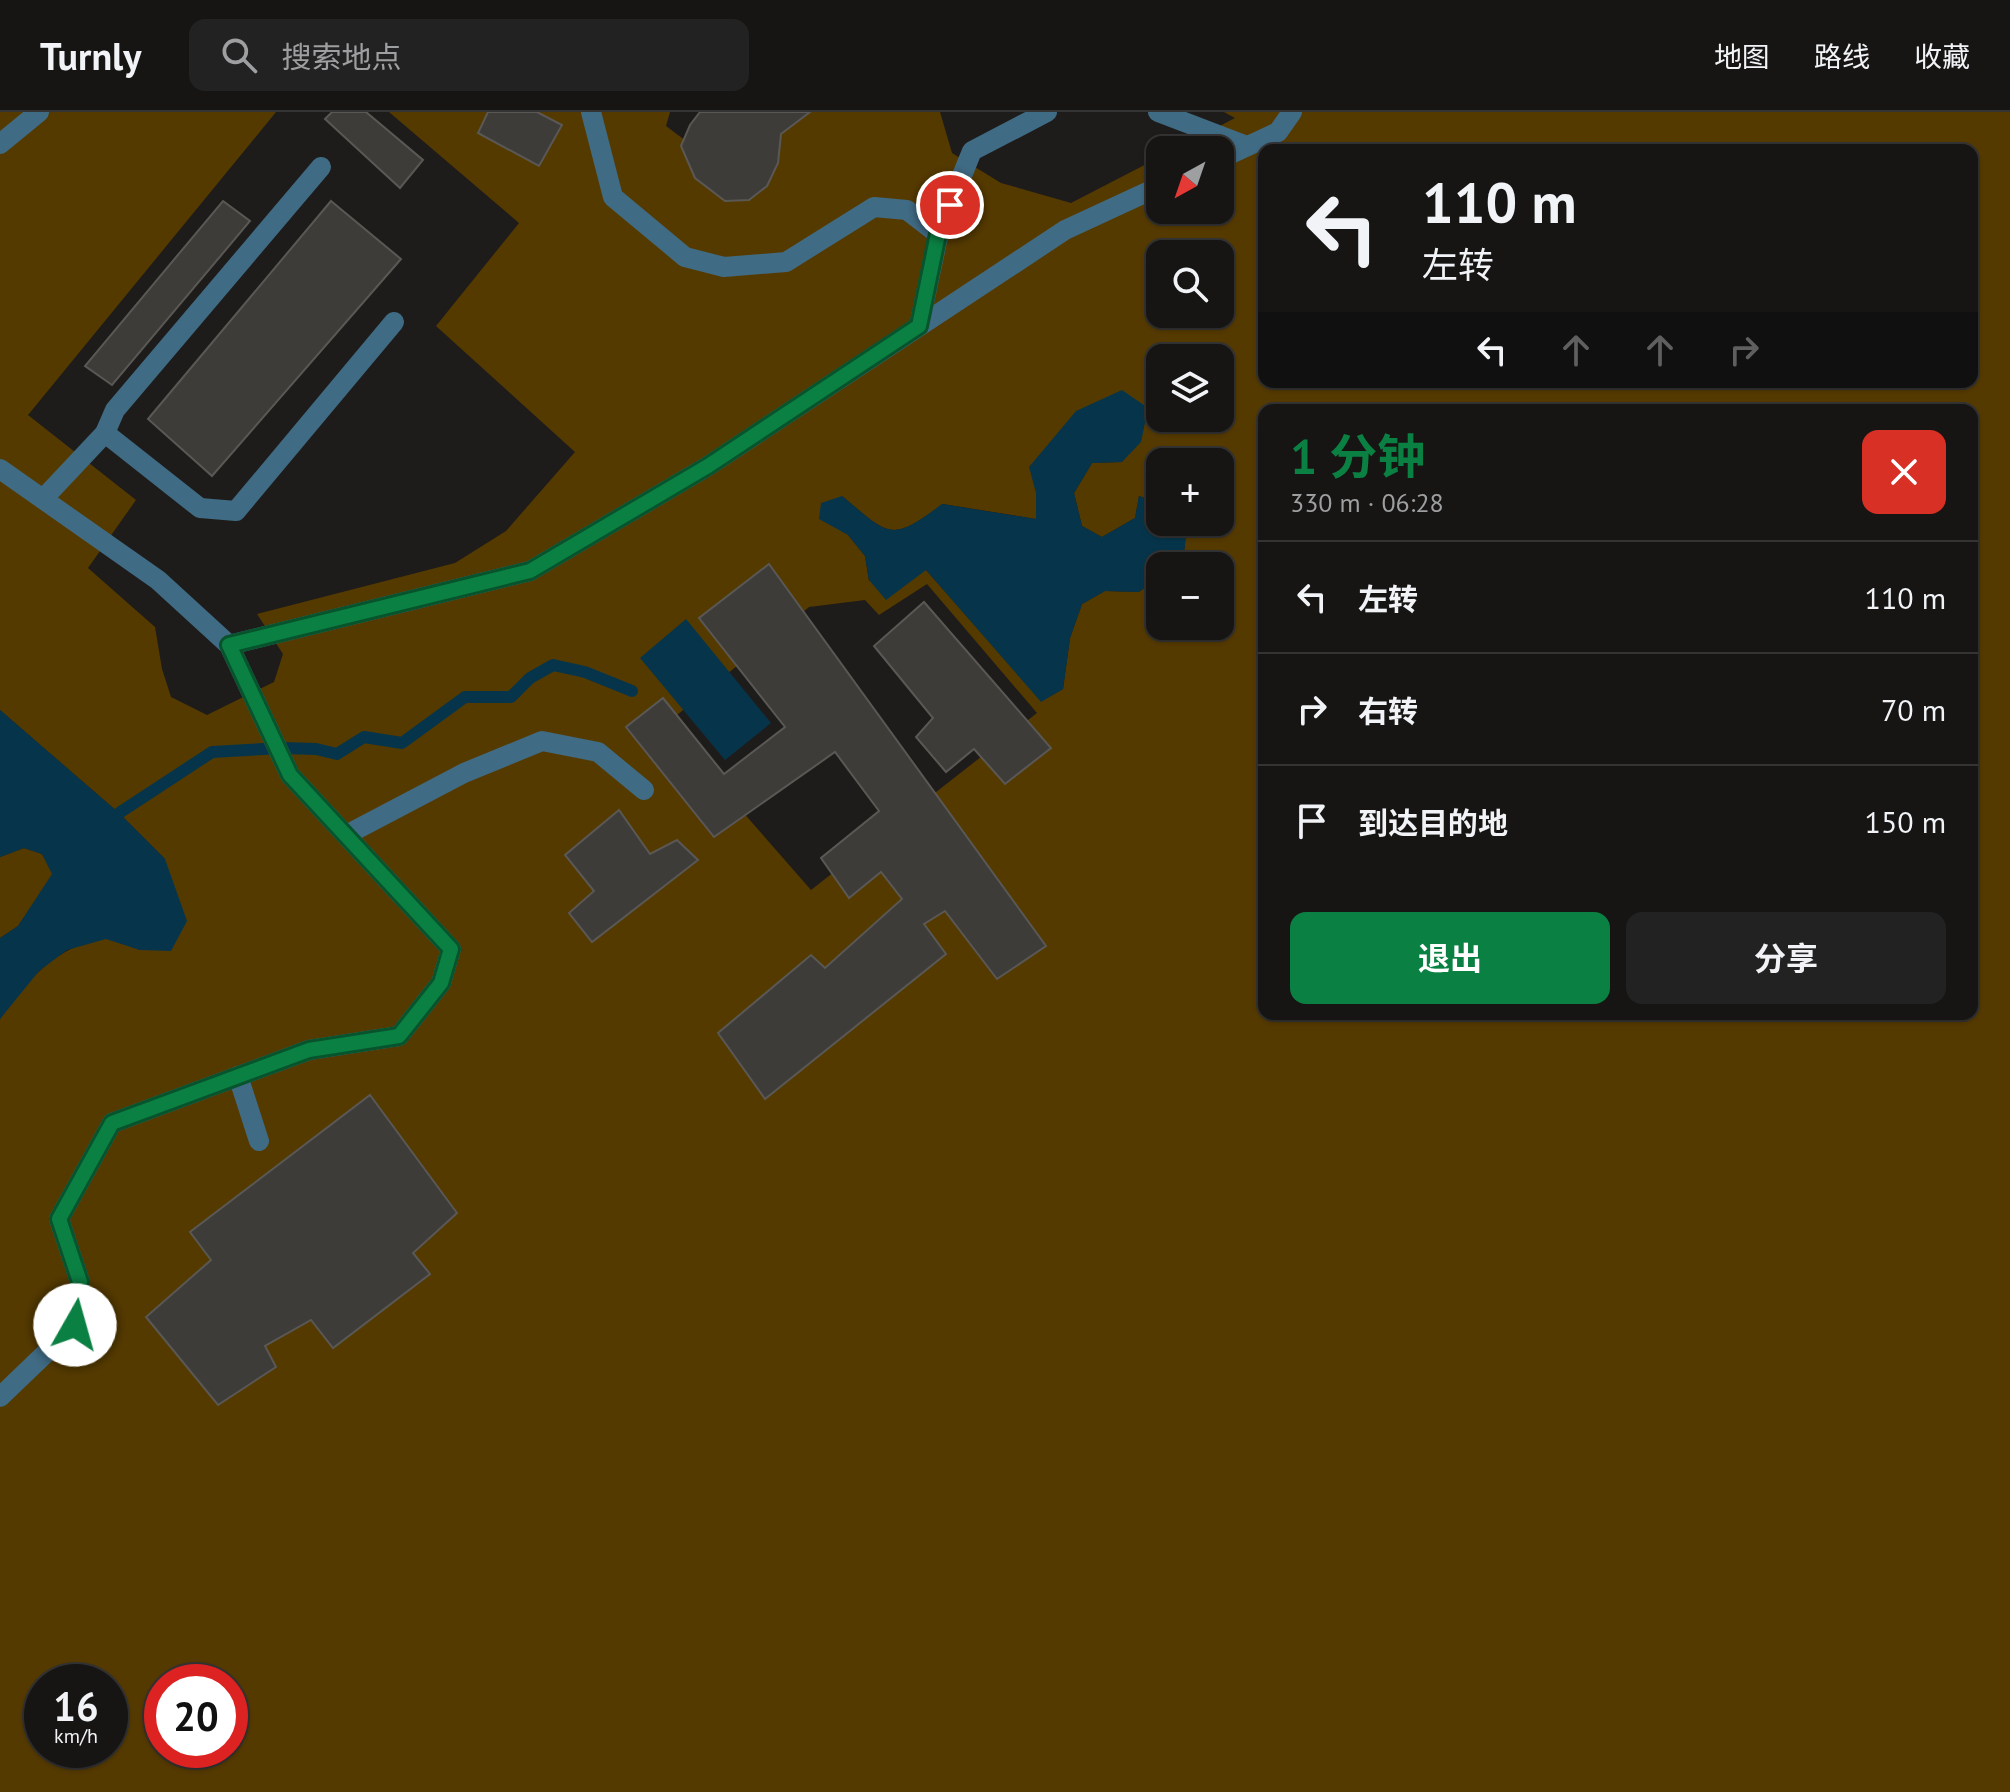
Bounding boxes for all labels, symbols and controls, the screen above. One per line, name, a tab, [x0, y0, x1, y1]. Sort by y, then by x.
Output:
search box	[189, 19, 749, 91]
text: Turnly	[40, 31, 141, 80]
icon: search	[217, 33, 261, 77]
text: 搜索地点	[281, 37, 401, 76]
text: 地图	[1714, 38, 1770, 75]
text: 路线	[1814, 38, 1870, 75]
text: 收藏	[1914, 38, 1970, 75]
north arrow	[1146, 136, 1234, 224]
map controls	[1146, 136, 1234, 640]
text: 110 m	[1422, 166, 1577, 238]
pin	[916, 171, 984, 239]
icon: left	[1290, 176, 1394, 280]
icon: arrive	[928, 183, 972, 227]
button: search	[1146, 240, 1234, 328]
text: 左转	[1422, 241, 1494, 288]
icon: left	[1470, 328, 1514, 372]
icon: ahead	[1554, 328, 1598, 372]
icon: ahead	[1638, 328, 1682, 372]
icon: right	[1722, 328, 1766, 372]
button: layers	[1146, 344, 1234, 432]
text: 1 分钟	[1290, 425, 1425, 487]
button: close	[1862, 430, 1946, 514]
button: +	[1146, 448, 1234, 536]
text: 330 m · 06:28	[1290, 486, 1444, 519]
button: −	[1146, 552, 1234, 640]
icon: left	[1290, 575, 1334, 619]
text: 110 m	[1865, 578, 1946, 617]
text: 左转	[1358, 579, 1418, 618]
icon: right	[1290, 687, 1334, 731]
text: 70 m	[1881, 690, 1946, 729]
text: 右转	[1358, 691, 1418, 730]
icon: arrive	[1290, 799, 1334, 843]
text: 150 m	[1865, 802, 1946, 841]
text: 到达目的地	[1358, 803, 1508, 842]
button: 退出	[1290, 912, 1610, 1004]
button: 分享	[1626, 912, 1946, 1004]
position arrow	[33, 1283, 117, 1367]
speed limit sign: 20	[144, 1664, 248, 1768]
text: 16	[53, 1680, 99, 1732]
text: km/h	[54, 1723, 98, 1749]

